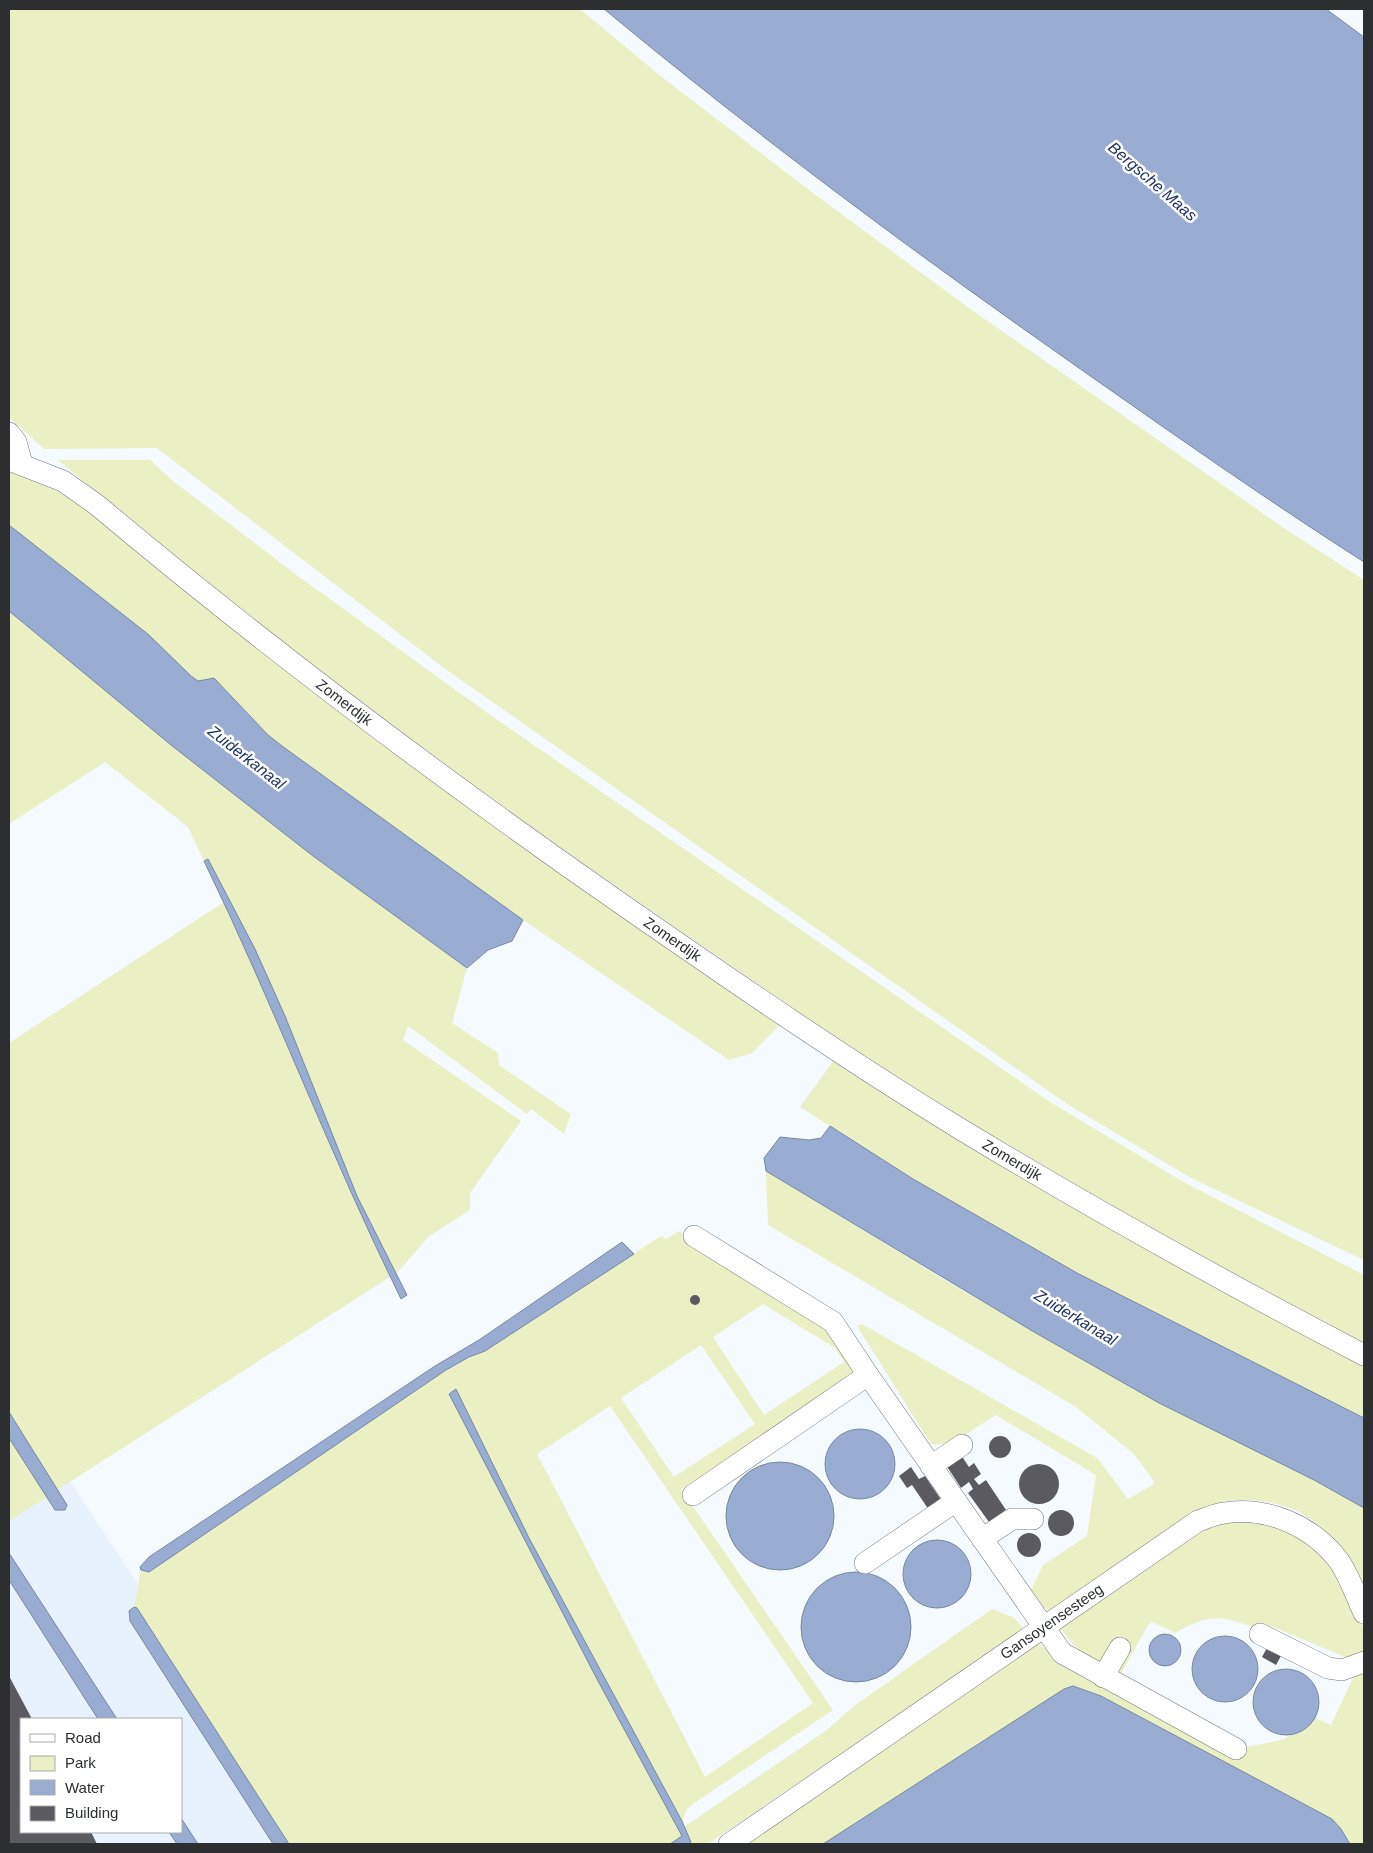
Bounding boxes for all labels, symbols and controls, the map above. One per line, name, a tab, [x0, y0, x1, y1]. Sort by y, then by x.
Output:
water label: Bergsche Maas	[1105, 138, 1200, 224]
street label: Zomerdijk	[313, 675, 376, 729]
water label: Zuiderkanaal	[204, 722, 289, 793]
street label: Zomerdijk	[641, 913, 705, 965]
street label: Zomerdijk	[980, 1135, 1046, 1184]
water label: Zuiderkanaal	[1031, 1286, 1120, 1349]
street label: Gansoyensesteeg	[997, 1580, 1106, 1663]
legend	[20, 1718, 182, 1833]
text: Road	[65, 1729, 101, 1746]
text: Park	[65, 1754, 96, 1771]
text: Water	[65, 1779, 104, 1796]
text: Building	[65, 1804, 118, 1821]

